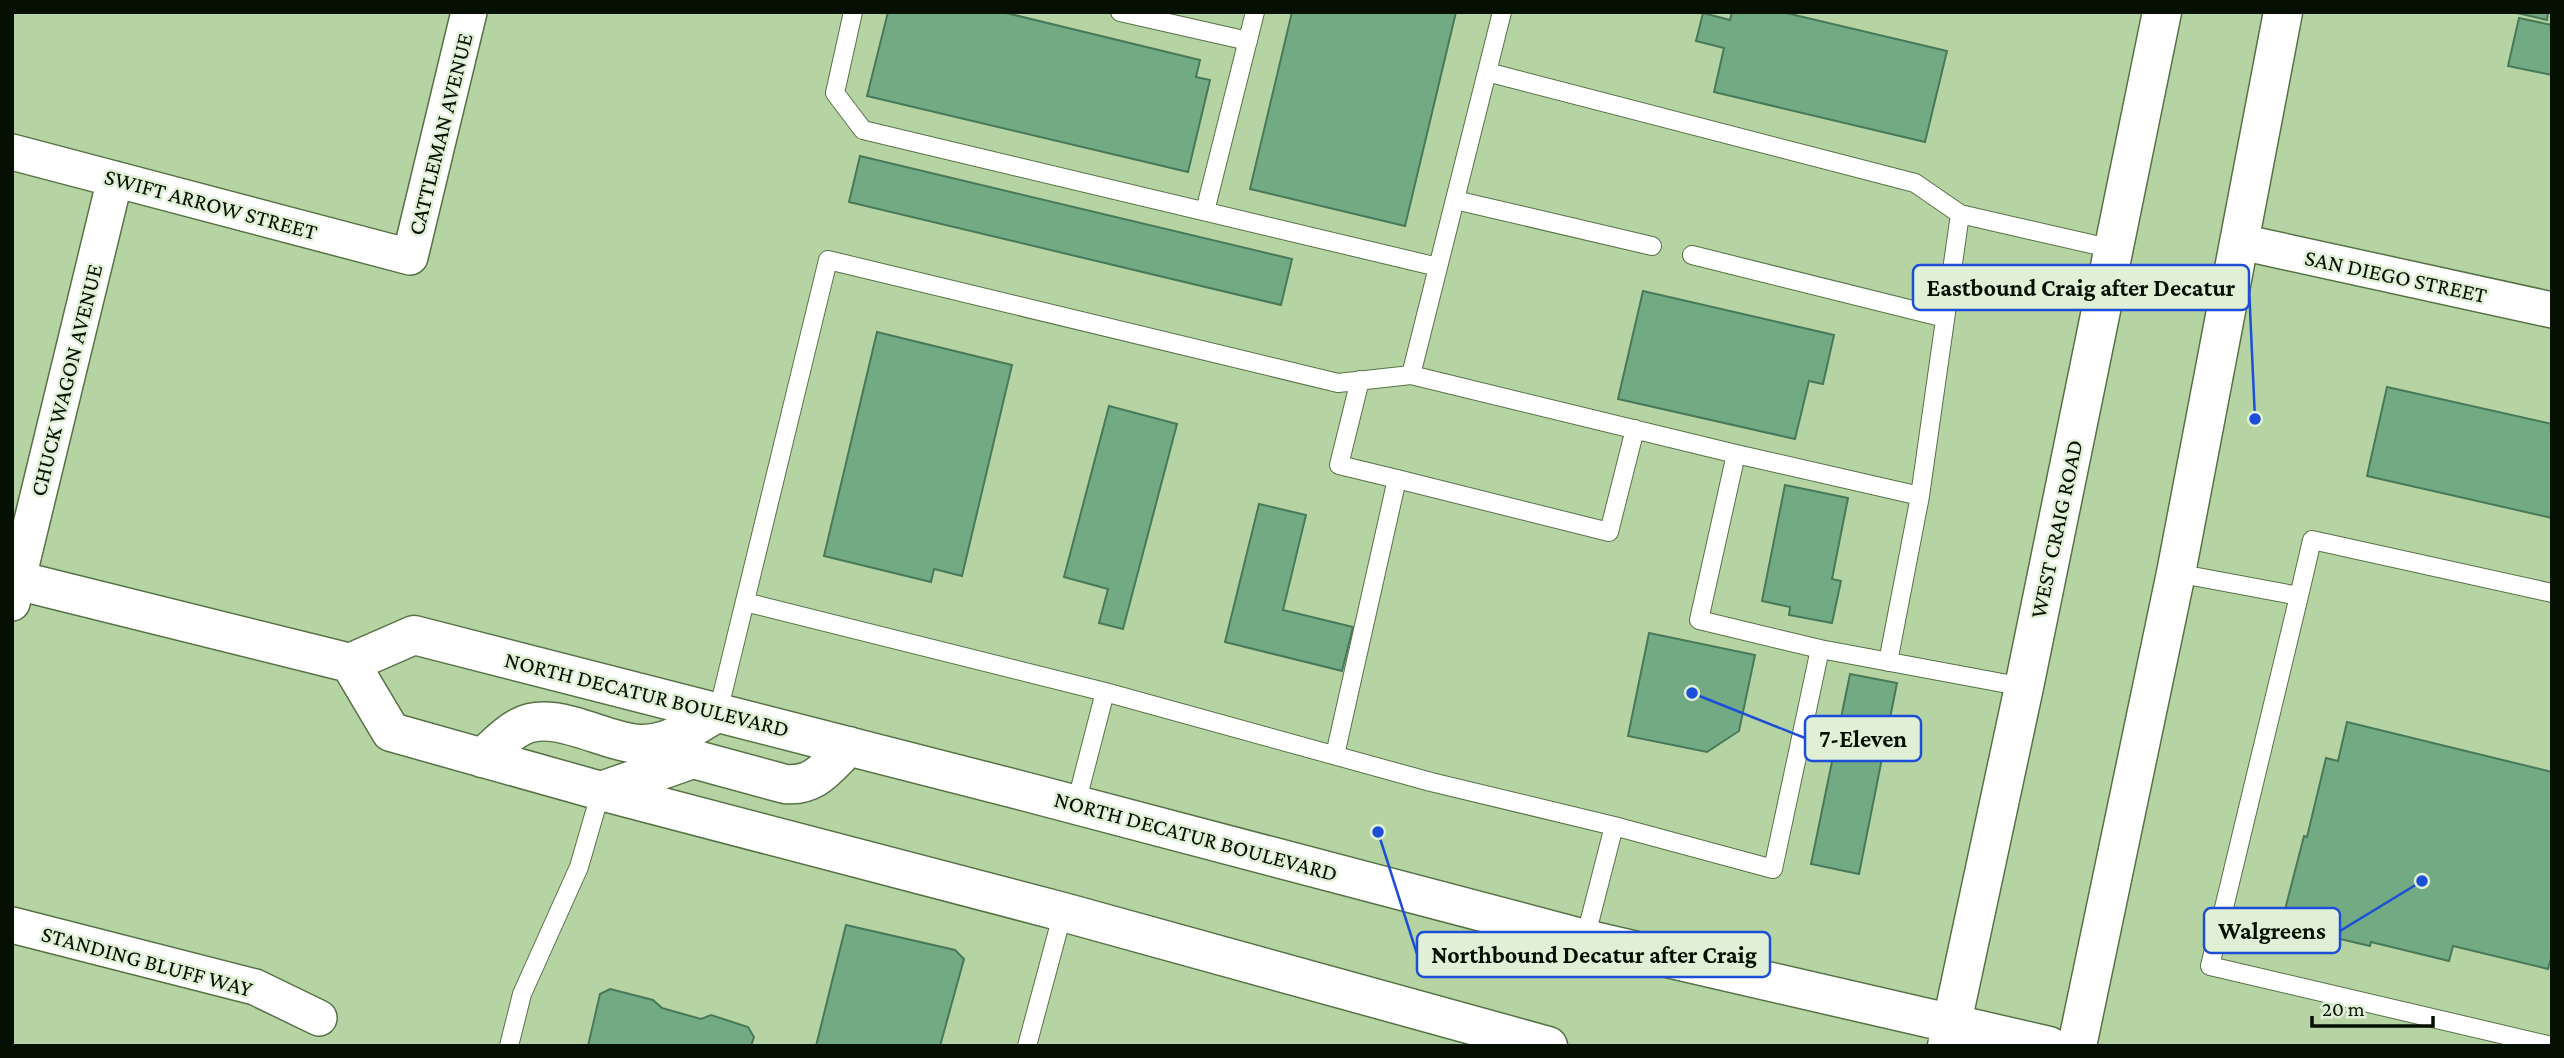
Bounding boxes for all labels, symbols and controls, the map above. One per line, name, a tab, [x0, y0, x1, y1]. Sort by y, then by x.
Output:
street label: CATTLEMAN AVENUE	[402, 30, 478, 238]
street label: SWIFT ARROW STREET	[102, 163, 321, 245]
street label: SAN DIEGO STREET	[2303, 244, 2490, 308]
street label: CHUCK WAGON AVENUE	[25, 261, 107, 499]
callout: Eastbound Craig after Decatur	[1913, 265, 2249, 310]
text: Eastbound Craig after Decatur	[1927, 274, 2236, 301]
street label: WEST CRAIG ROAD	[2024, 437, 2088, 621]
street label: NORTH DECATUR BOULEVARD	[502, 646, 792, 742]
callout: 7-Eleven	[1805, 716, 1921, 761]
text: 7-Eleven	[1819, 725, 1907, 752]
street label: NORTH DECATUR BOULEVARD	[1051, 786, 1341, 886]
callout: Walgreens	[2204, 908, 2340, 953]
text: Walgreens	[2217, 917, 2326, 944]
street label: STANDING BLUFF WAY	[39, 920, 256, 1002]
callout: Northbound Decatur after Craig	[1417, 932, 1770, 977]
text: Northbound Decatur after Craig	[1431, 941, 1757, 968]
scale bar	[2312, 984, 2433, 1028]
text: 20 m	[2322, 997, 2365, 1021]

